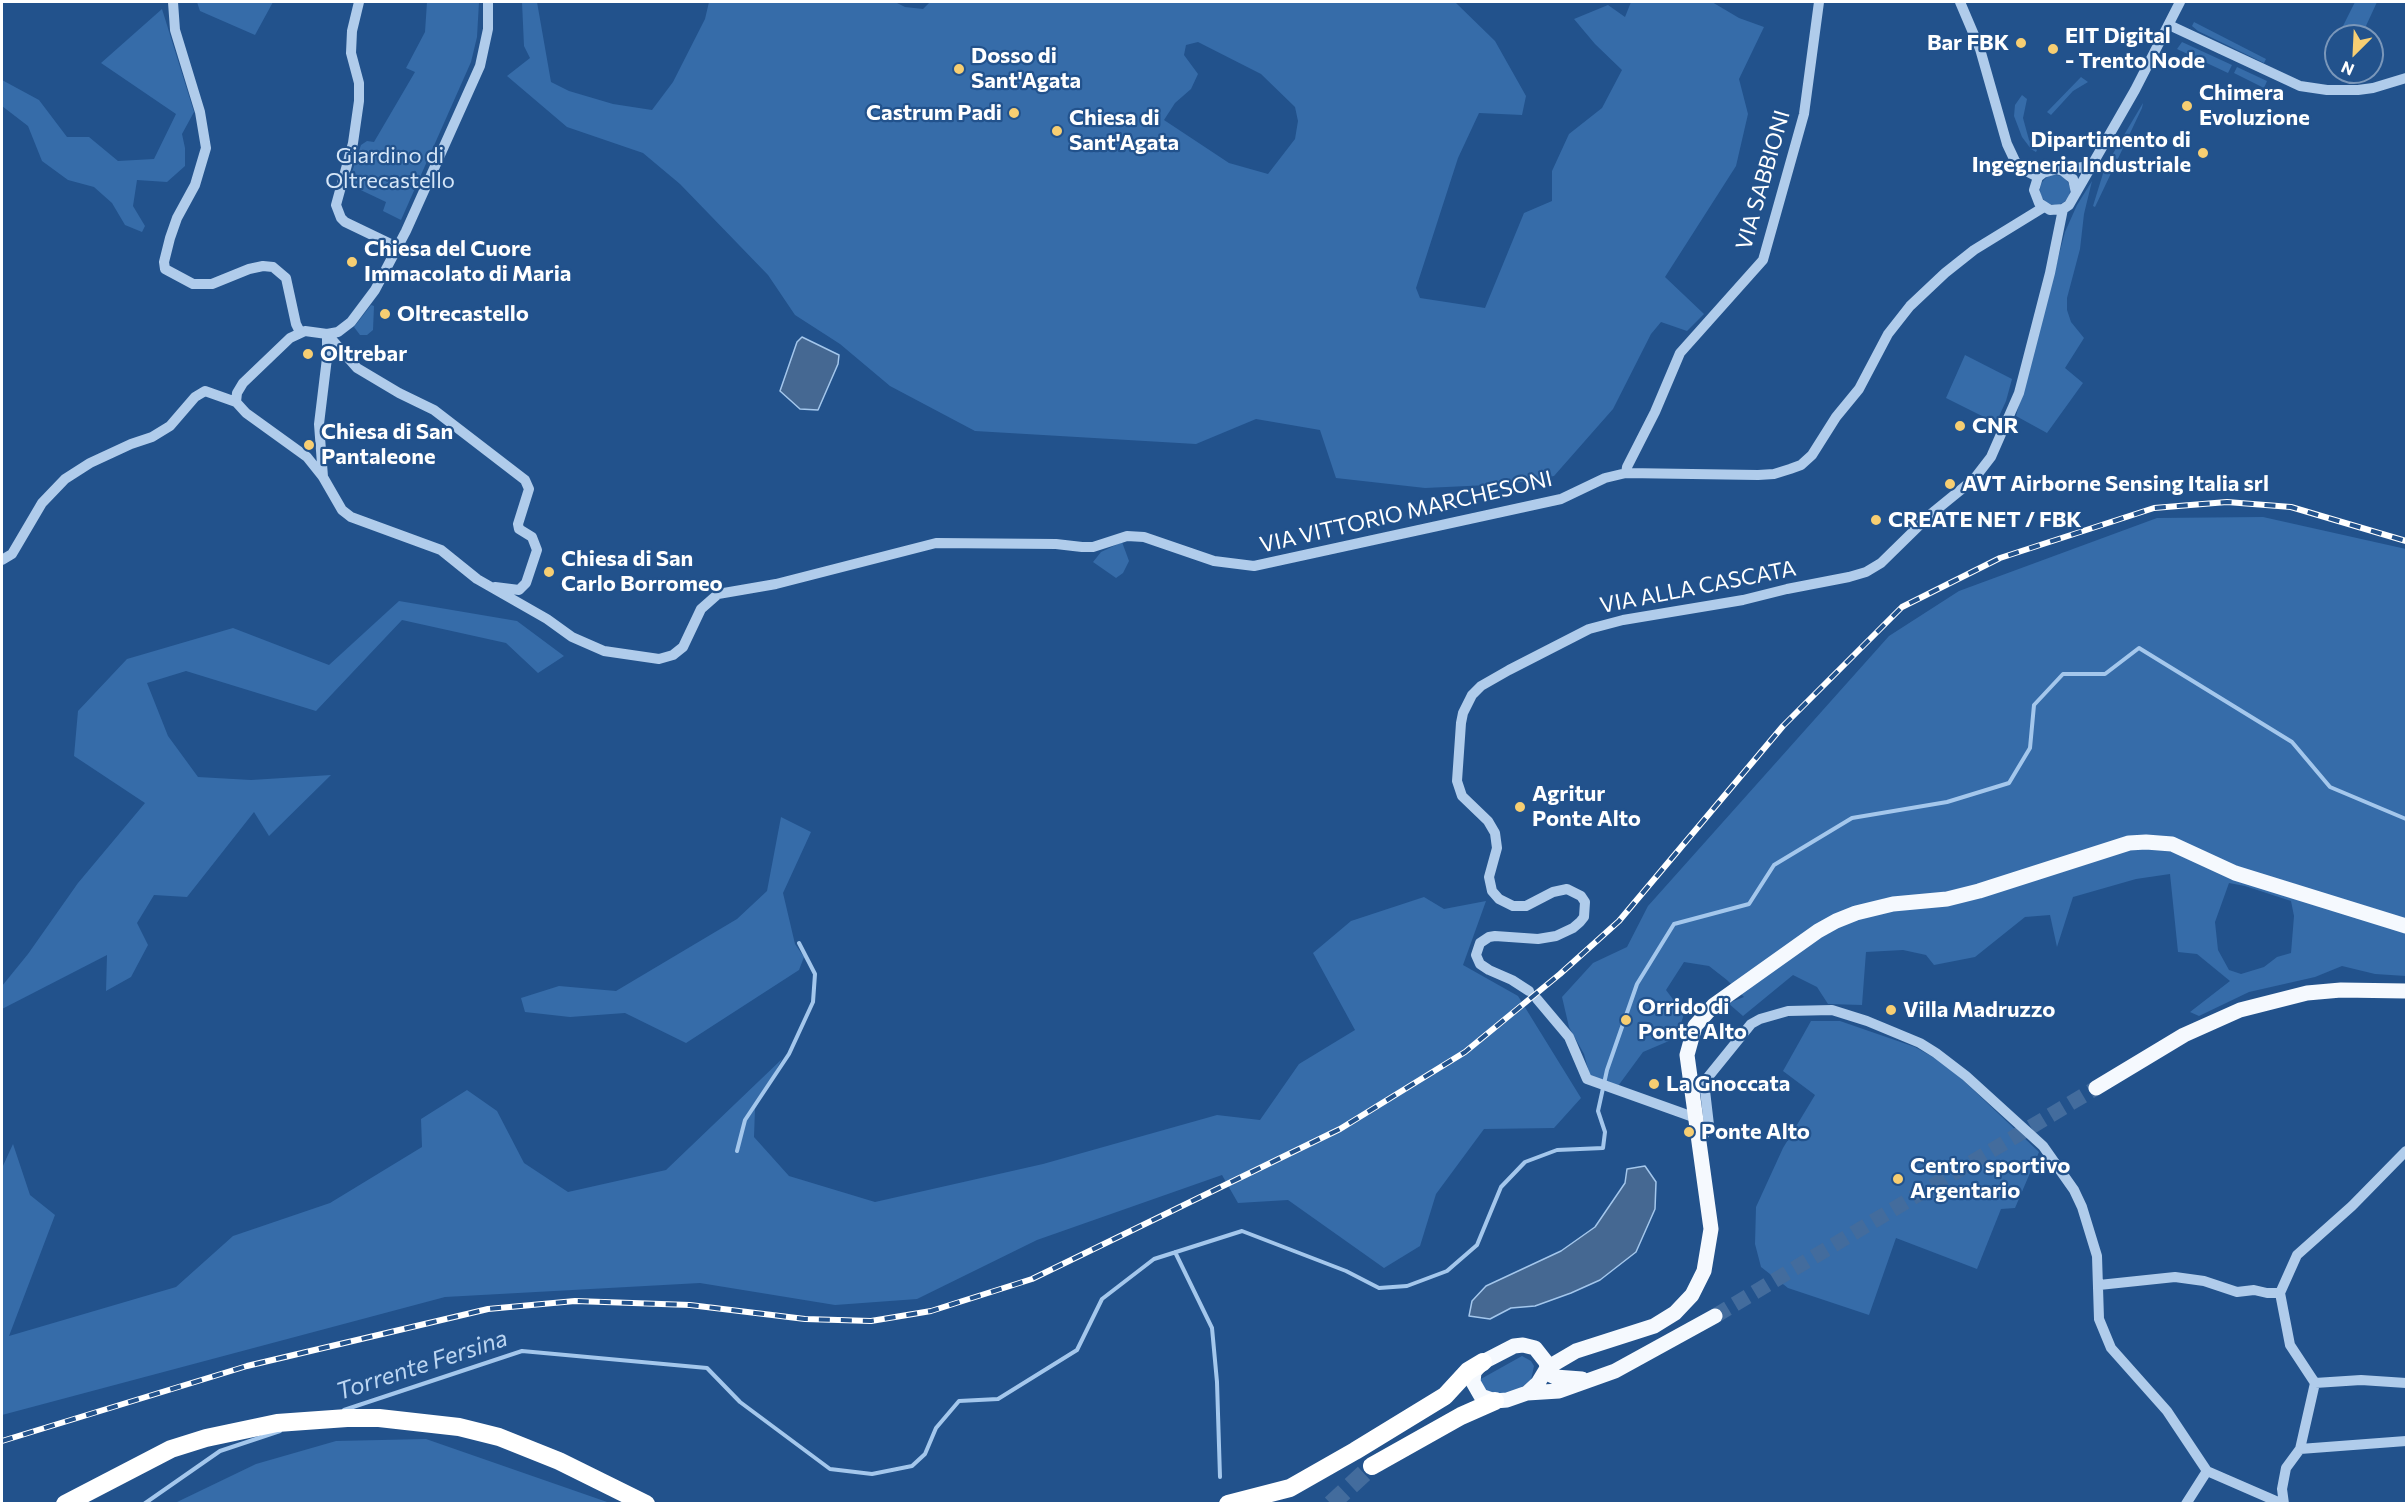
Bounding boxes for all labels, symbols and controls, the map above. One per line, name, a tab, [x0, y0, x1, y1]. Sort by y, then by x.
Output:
place label: EIT Digital - Trento Node	[2065, 23, 2205, 74]
north arrow	[2324, 24, 2384, 84]
place label: Bar FBK	[1927, 30, 2009, 56]
marker: Bar FBK	[2014, 36, 2028, 50]
marker: EIT Digital - Trento Node	[2046, 42, 2060, 56]
place label: Dosso di Sant'Agata	[971, 43, 1081, 94]
text: N	[2338, 58, 2357, 80]
marker: Dosso di Sant'Agata	[952, 62, 966, 76]
place label: Chimera Evoluzione	[2199, 80, 2310, 132]
marker: Chimera Evoluzione	[2180, 99, 2194, 113]
place label: Castrum Padi	[866, 100, 1002, 126]
place label: Chiesa di Sant'Agata	[1069, 105, 1179, 156]
marker: Castrum Padi	[1007, 106, 1021, 120]
street label: VIA SABBIONI	[1730, 107, 1796, 253]
marker: Chiesa di Sant'Agata	[1050, 124, 1064, 138]
place label: Dipartimento di Ingegneria Industriale	[1972, 127, 2191, 178]
park label: Giardino di Oltrecastello	[325, 143, 455, 194]
marker: Dipartimento di Ingegneria Industriale	[2196, 146, 2210, 160]
place label: Chiesa del Cuore Immacolato di Maria	[364, 236, 571, 288]
marker: Chiesa del Cuore Immacolato di Maria	[345, 255, 359, 269]
place label: Oltrecastello	[397, 301, 529, 327]
marker: Oltrecastello	[378, 307, 392, 321]
place label: Oltrebar	[320, 341, 407, 367]
marker: Oltrebar	[301, 347, 315, 361]
place label: CNR	[1972, 413, 2019, 439]
place label: Chiesa di San Pantaleone	[321, 419, 453, 470]
marker: CNR	[1953, 419, 1967, 433]
marker: Chiesa di San Pantaleone	[302, 438, 316, 452]
street label: VIA VITTORIO MARCHESONI	[1257, 465, 1555, 559]
place label: AVT Airborne Sensing Italia srl	[1962, 471, 2269, 497]
marker: AVT Airborne Sensing Italia srl	[1943, 477, 1957, 491]
place label: CREATE NET / FBK	[1888, 507, 2082, 533]
marker: CREATE NET / FBK	[1869, 513, 1883, 527]
place label: Chiesa di San Carlo Borromeo	[561, 546, 723, 598]
street label: VIA ALLA CASCATA	[1598, 555, 1798, 619]
marker: Chiesa di San Carlo Borromeo	[542, 565, 556, 579]
place label: Agritur Ponte Alto	[1532, 781, 1641, 832]
marker: Agritur Ponte Alto	[1513, 800, 1527, 814]
place label: Orrido di Ponte Alto	[1638, 994, 1747, 1046]
place label: Villa Madruzzo	[1903, 997, 2055, 1023]
marker: Villa Madruzzo	[1884, 1003, 1898, 1017]
marker: Orrido di Ponte Alto	[1619, 1013, 1633, 1027]
place label: La Gnoccata	[1666, 1071, 1790, 1097]
marker: La Gnoccata	[1647, 1077, 1661, 1091]
place label: Ponte Alto	[1701, 1119, 1810, 1145]
marker: Ponte Alto	[1682, 1125, 1696, 1139]
place label: Centro sportivo Argentario	[1910, 1153, 2070, 1204]
marker: Centro sportivo Argentario	[1891, 1172, 1905, 1186]
water label: Torrente Fersina	[333, 1324, 511, 1406]

